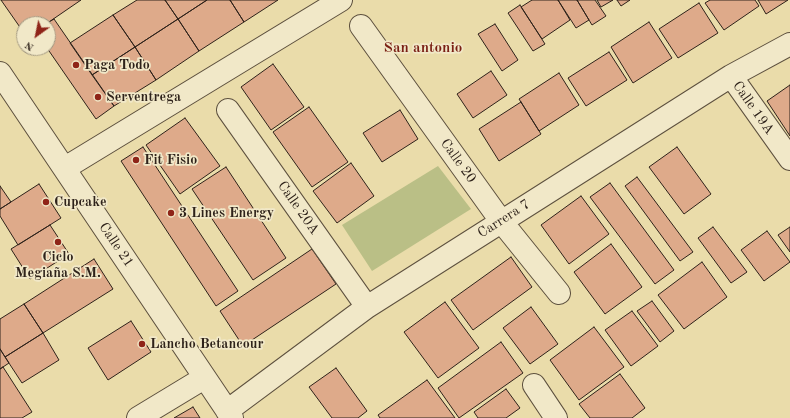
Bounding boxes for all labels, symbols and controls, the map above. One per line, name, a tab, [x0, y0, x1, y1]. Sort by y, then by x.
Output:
north arrow	[16, 16, 56, 56]
text: N	[23, 39, 36, 53]
district label: San antonio	[384, 39, 462, 57]
place label: Paga Todo	[84, 57, 150, 73]
marker: Paga Todo	[71, 60, 81, 70]
street label: Calle 19A	[729, 78, 777, 138]
place label: Serventrega	[106, 89, 181, 105]
marker: Serventrega	[93, 92, 103, 102]
street label: Calle 20	[436, 136, 480, 186]
place label: Fit Fisio	[144, 152, 197, 168]
marker: Fit Fisio	[131, 155, 141, 165]
street label: Calle 20A	[274, 178, 322, 238]
place label: Cupcake	[54, 194, 107, 210]
street label: Carrera 7	[475, 196, 533, 242]
marker: Cupcake	[41, 197, 51, 207]
place label: 3 Lines Energy	[179, 205, 274, 221]
marker: 3 Lines Energy	[166, 208, 176, 218]
street label: Calle 21	[95, 219, 137, 271]
marker: Ciclo Megiaña S.M.	[53, 237, 63, 247]
place label: Ciclo Megiaña S.M.	[15, 249, 101, 282]
place label: Lancho Betancour	[150, 336, 264, 352]
marker: Lancho Betancour	[137, 339, 147, 349]

